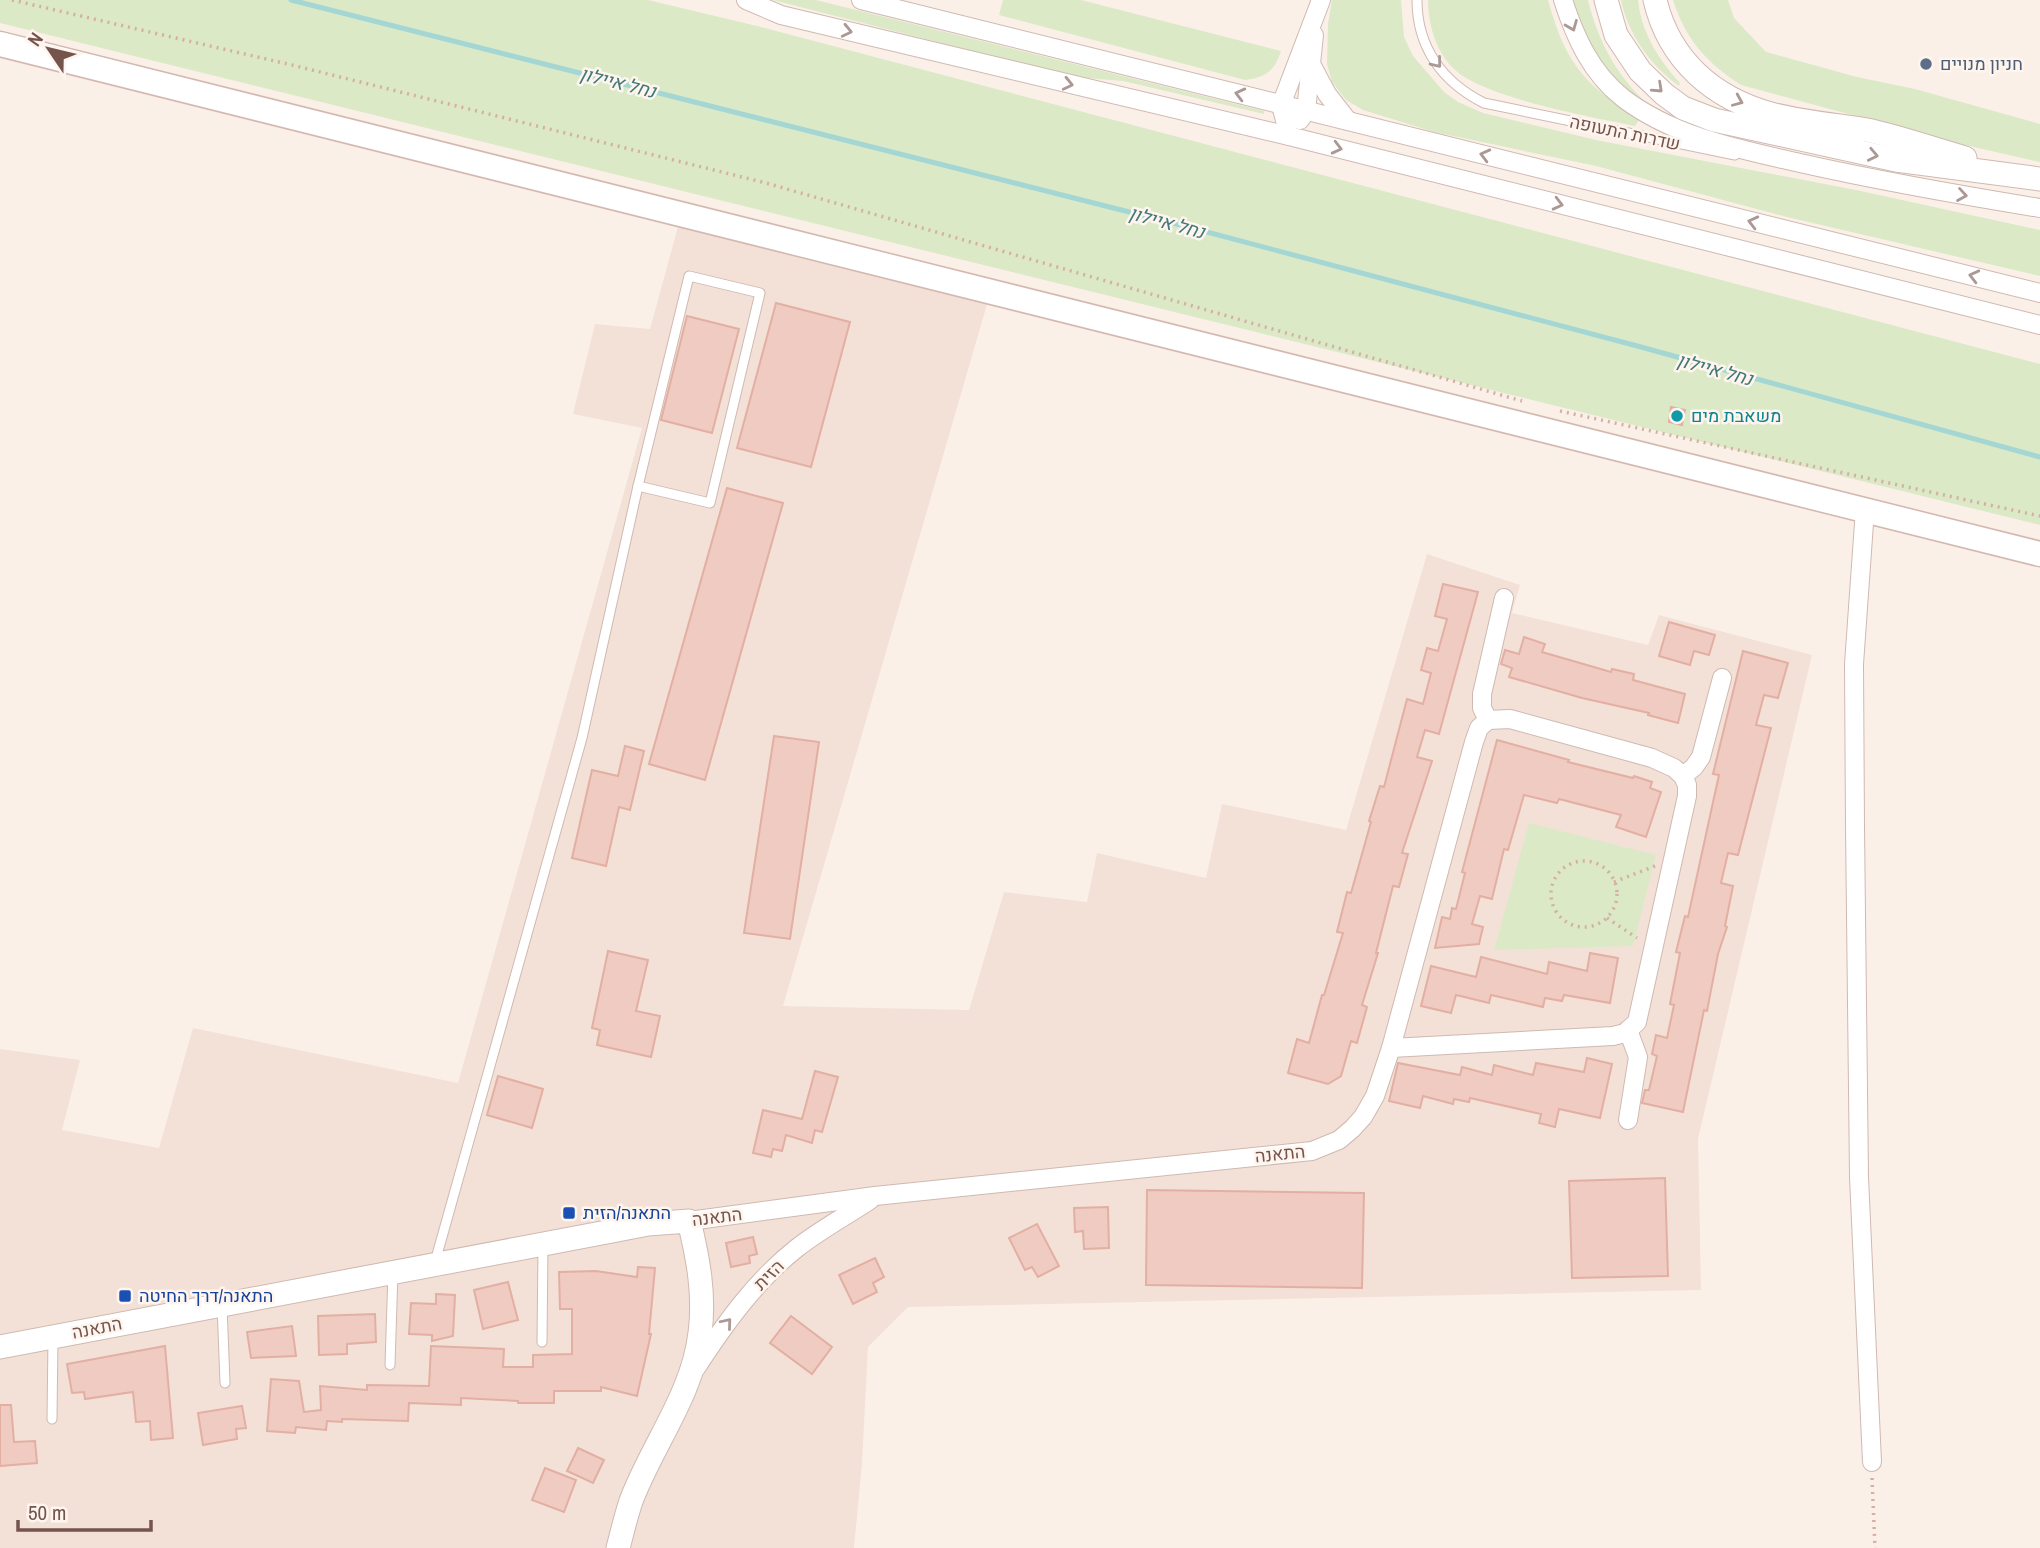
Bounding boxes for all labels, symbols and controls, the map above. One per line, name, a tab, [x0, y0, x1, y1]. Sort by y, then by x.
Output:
north arrow	[14, 14, 84, 84]
one-way arrow	[1563, 19, 1577, 31]
one-way arrow	[841, 23, 853, 37]
text: N	[21, 27, 49, 51]
place label: חניון מנויים	[1940, 51, 2023, 76]
one-way arrow	[1428, 56, 1441, 68]
marker: חניון מנויים	[1918, 56, 1934, 72]
water label: נחל איילון	[577, 60, 660, 104]
one-way arrow	[1062, 76, 1074, 90]
one-way arrow	[1650, 80, 1663, 93]
one-way arrow	[1234, 88, 1246, 103]
one-way arrow	[1731, 93, 1743, 107]
street label: שדרות התעופה	[1567, 109, 1683, 156]
one-way arrow	[1331, 140, 1343, 154]
one-way arrow	[1867, 147, 1879, 161]
one-way arrow	[1479, 149, 1491, 163]
one-way arrow	[1956, 187, 1967, 202]
one-way arrow	[1552, 196, 1564, 210]
water label: נחל איילון	[1126, 199, 1209, 245]
one-way arrow	[1747, 215, 1759, 230]
one-way arrow	[1968, 270, 1980, 284]
water label: נחל איילון	[1674, 346, 1757, 392]
place label: משאבת מים	[1691, 403, 1781, 428]
marker: משאבת מים	[1669, 408, 1685, 424]
street label: התאנה	[1254, 1138, 1306, 1169]
place label: התאנה/הזית	[583, 1200, 671, 1225]
street label: התאנה	[690, 1201, 744, 1232]
marker: התאנה/הזית	[561, 1205, 577, 1221]
street label: הזית	[748, 1254, 789, 1295]
place label: התאנה/דרך החיטה	[139, 1283, 273, 1308]
marker: התאנה/דרך החיטה	[117, 1288, 133, 1304]
street label: התאנה	[70, 1310, 124, 1345]
one-way arrow	[718, 1319, 731, 1331]
scale bar	[18, 1488, 150, 1532]
text: 50 m	[28, 1498, 66, 1527]

